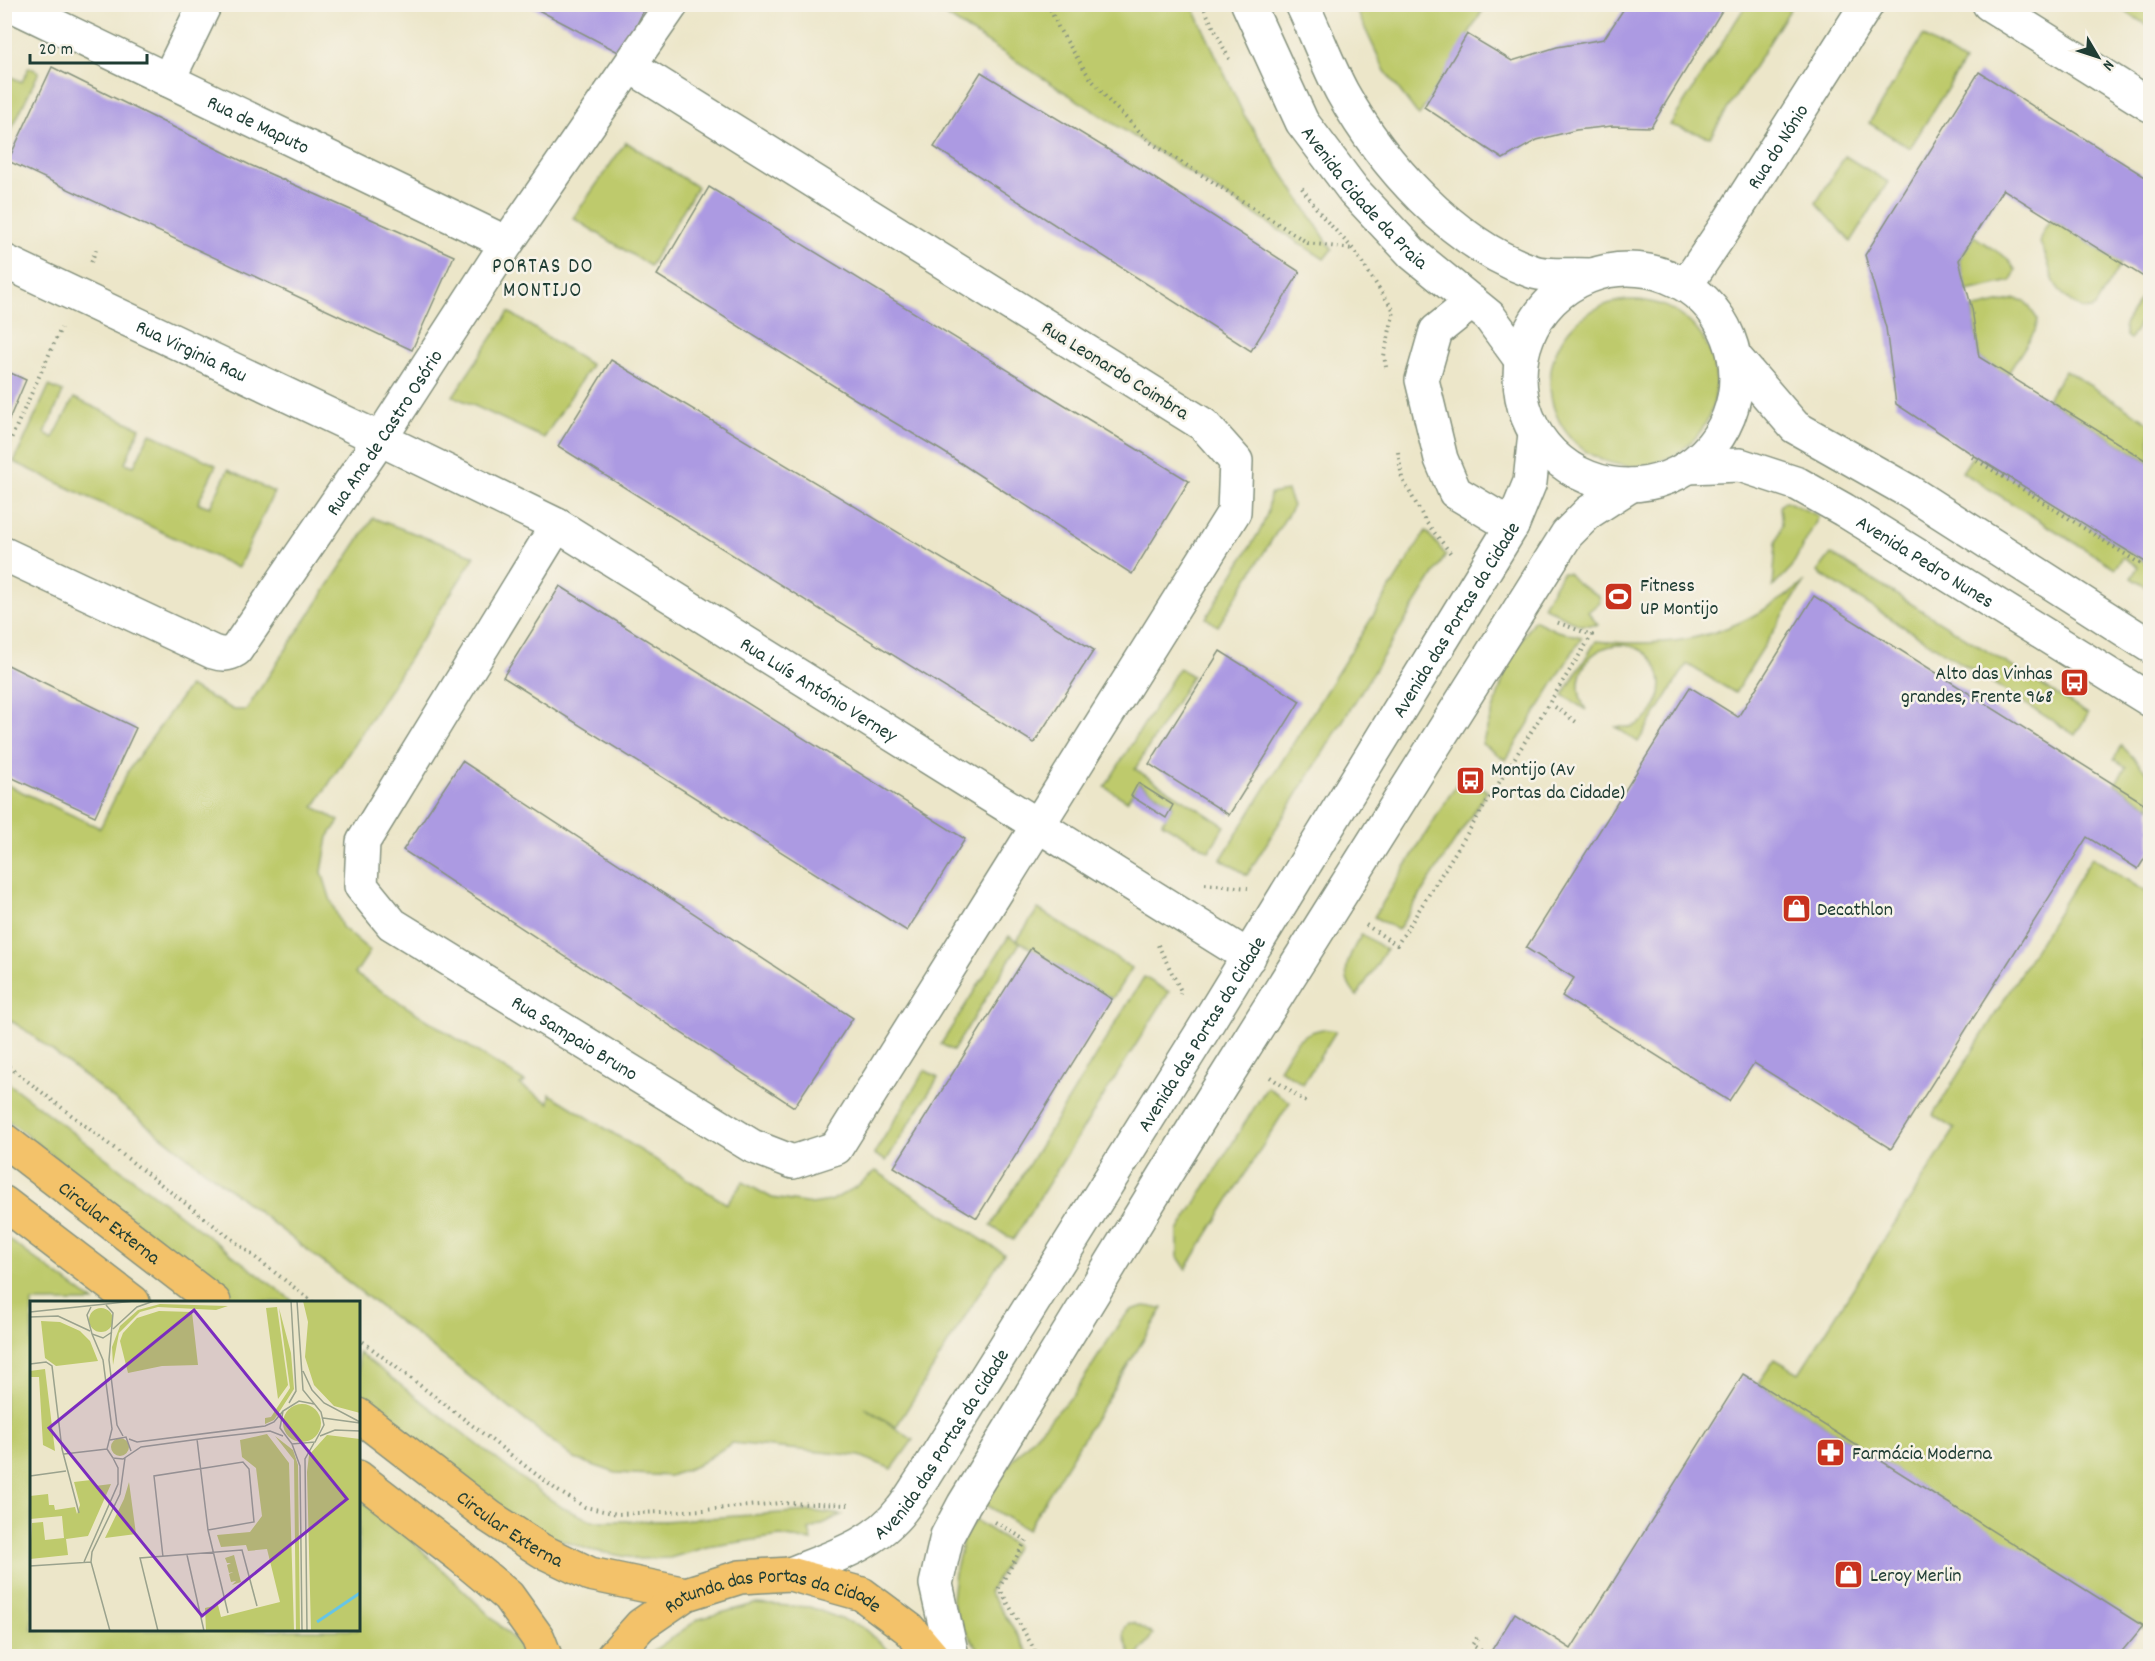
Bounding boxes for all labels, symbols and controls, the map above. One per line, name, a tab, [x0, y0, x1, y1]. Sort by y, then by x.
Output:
scale bar	[30, 27, 147, 65]
north arrow	[2068, 27, 2128, 87]
text: 20 m	[39, 38, 73, 63]
text: N	[2096, 55, 2119, 75]
street label: Rua de Maputo	[202, 90, 313, 163]
street label: Rua do Nónio	[1742, 100, 1817, 196]
street label: Avenida Cidade da Praia	[1293, 121, 1433, 278]
district label: PORTAS DO MONTIJO	[492, 253, 594, 307]
street label: Rua Virginia Rau	[130, 314, 251, 391]
street label: Rua Leonardo Coimbra	[1035, 315, 1194, 428]
street label: Rua Ana de Castro Osório	[321, 345, 451, 522]
street label: Avenida Pedro Nunes	[1850, 510, 1998, 617]
street label: Avenida das Portas da Cidade	[1387, 517, 1528, 724]
place label: Fitness UP Montijo	[1640, 573, 1718, 624]
sports icon: Fitness UP Montijo	[1603, 580, 1635, 612]
street label: Rua Luís António Verney	[734, 632, 903, 752]
place label: Alto das Vinhas grandes, Frente 968	[1901, 661, 2053, 712]
bus stop icon: Alto das Vinhas grandes, Frente 968	[2058, 667, 2090, 699]
place label: Montijo (Av Portas da Cidade)	[1491, 757, 1625, 808]
bus stop icon: Montijo (Av Portas da Cidade)	[1454, 764, 1486, 796]
shop icon: Decathlon	[1780, 892, 1812, 924]
place label: Decathlon	[1817, 897, 1893, 925]
street label: Avenida das Portas da Cidade	[1132, 932, 1274, 1138]
street label: Rua Sampaio Bruno	[505, 990, 642, 1089]
street label: Circular Externa	[51, 1176, 166, 1273]
inset map	[30, 1301, 360, 1631]
street label: Avenida das Portas da Cidade	[869, 1344, 1018, 1548]
pharmacy icon: Farmácia Moderna	[1815, 1436, 1847, 1468]
place label: Farmácia Moderna	[1852, 1441, 1993, 1469]
street label: Circular Externa	[449, 1485, 567, 1576]
shop icon: Leroy Merlin	[1833, 1558, 1865, 1590]
text: Rotunda das Portas da Cidade	[660, 1563, 887, 1622]
place label: Leroy Merlin	[1870, 1563, 1962, 1591]
street label: Rotunda das Portas da Cidade	[659, 1601, 887, 1625]

